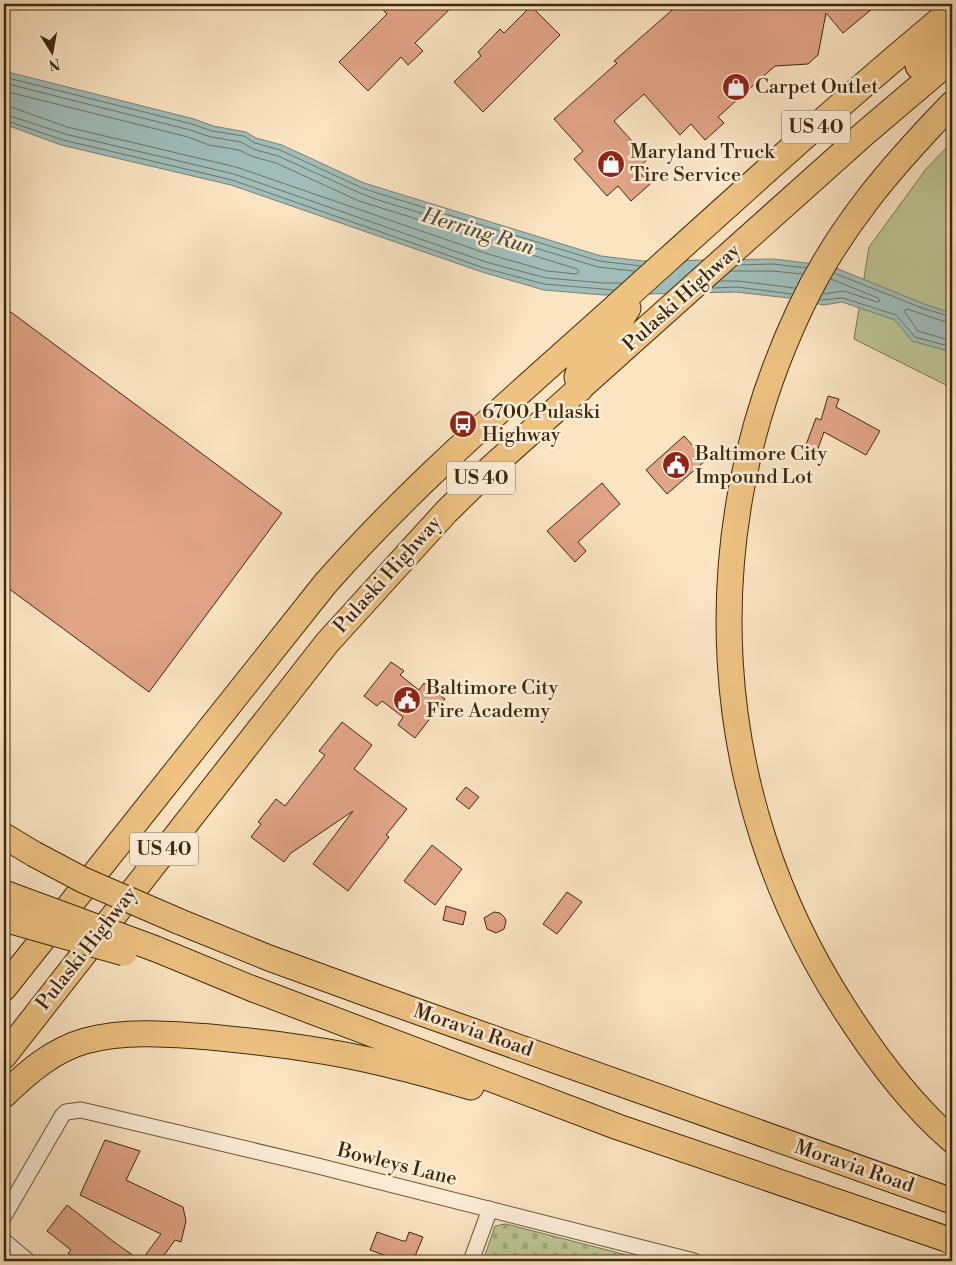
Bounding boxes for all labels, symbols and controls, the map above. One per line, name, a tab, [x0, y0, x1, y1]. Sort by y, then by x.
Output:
north arrow	[28, 28, 78, 78]
text: N	[47, 54, 61, 74]
shop icon: Carpet Outlet	[721, 72, 751, 102]
place label: Carpet Outlet	[755, 75, 878, 100]
road number: US 40	[782, 110, 850, 144]
place label: Maryland Truck Tire Service	[630, 140, 776, 188]
shop icon: Maryland Truck Tire Service	[596, 149, 626, 179]
water label: Herring Run	[417, 202, 538, 262]
street label: Pulaski Highway	[618, 238, 746, 357]
place label: 6700 Pulaski Highway	[482, 400, 601, 448]
bus stop icon: 6700 Pulaski Highway	[448, 409, 478, 439]
place label: Baltimore City Impound Lot	[694, 442, 827, 490]
public building icon: Baltimore City Impound Lot	[661, 450, 691, 480]
road number: US 40	[447, 462, 515, 494]
street label: Pulaski Highway	[329, 511, 448, 639]
place label: Baltimore City Fire Academy	[425, 676, 558, 724]
public building icon: Baltimore City Fire Academy	[392, 685, 422, 715]
road number: US 40	[130, 832, 198, 866]
street label: Pulaski Highway	[31, 882, 143, 1016]
street label: Moravia Road	[410, 999, 537, 1063]
street label: Moravia Road	[791, 1135, 918, 1199]
street label: Bowleys Lane	[334, 1138, 460, 1192]

